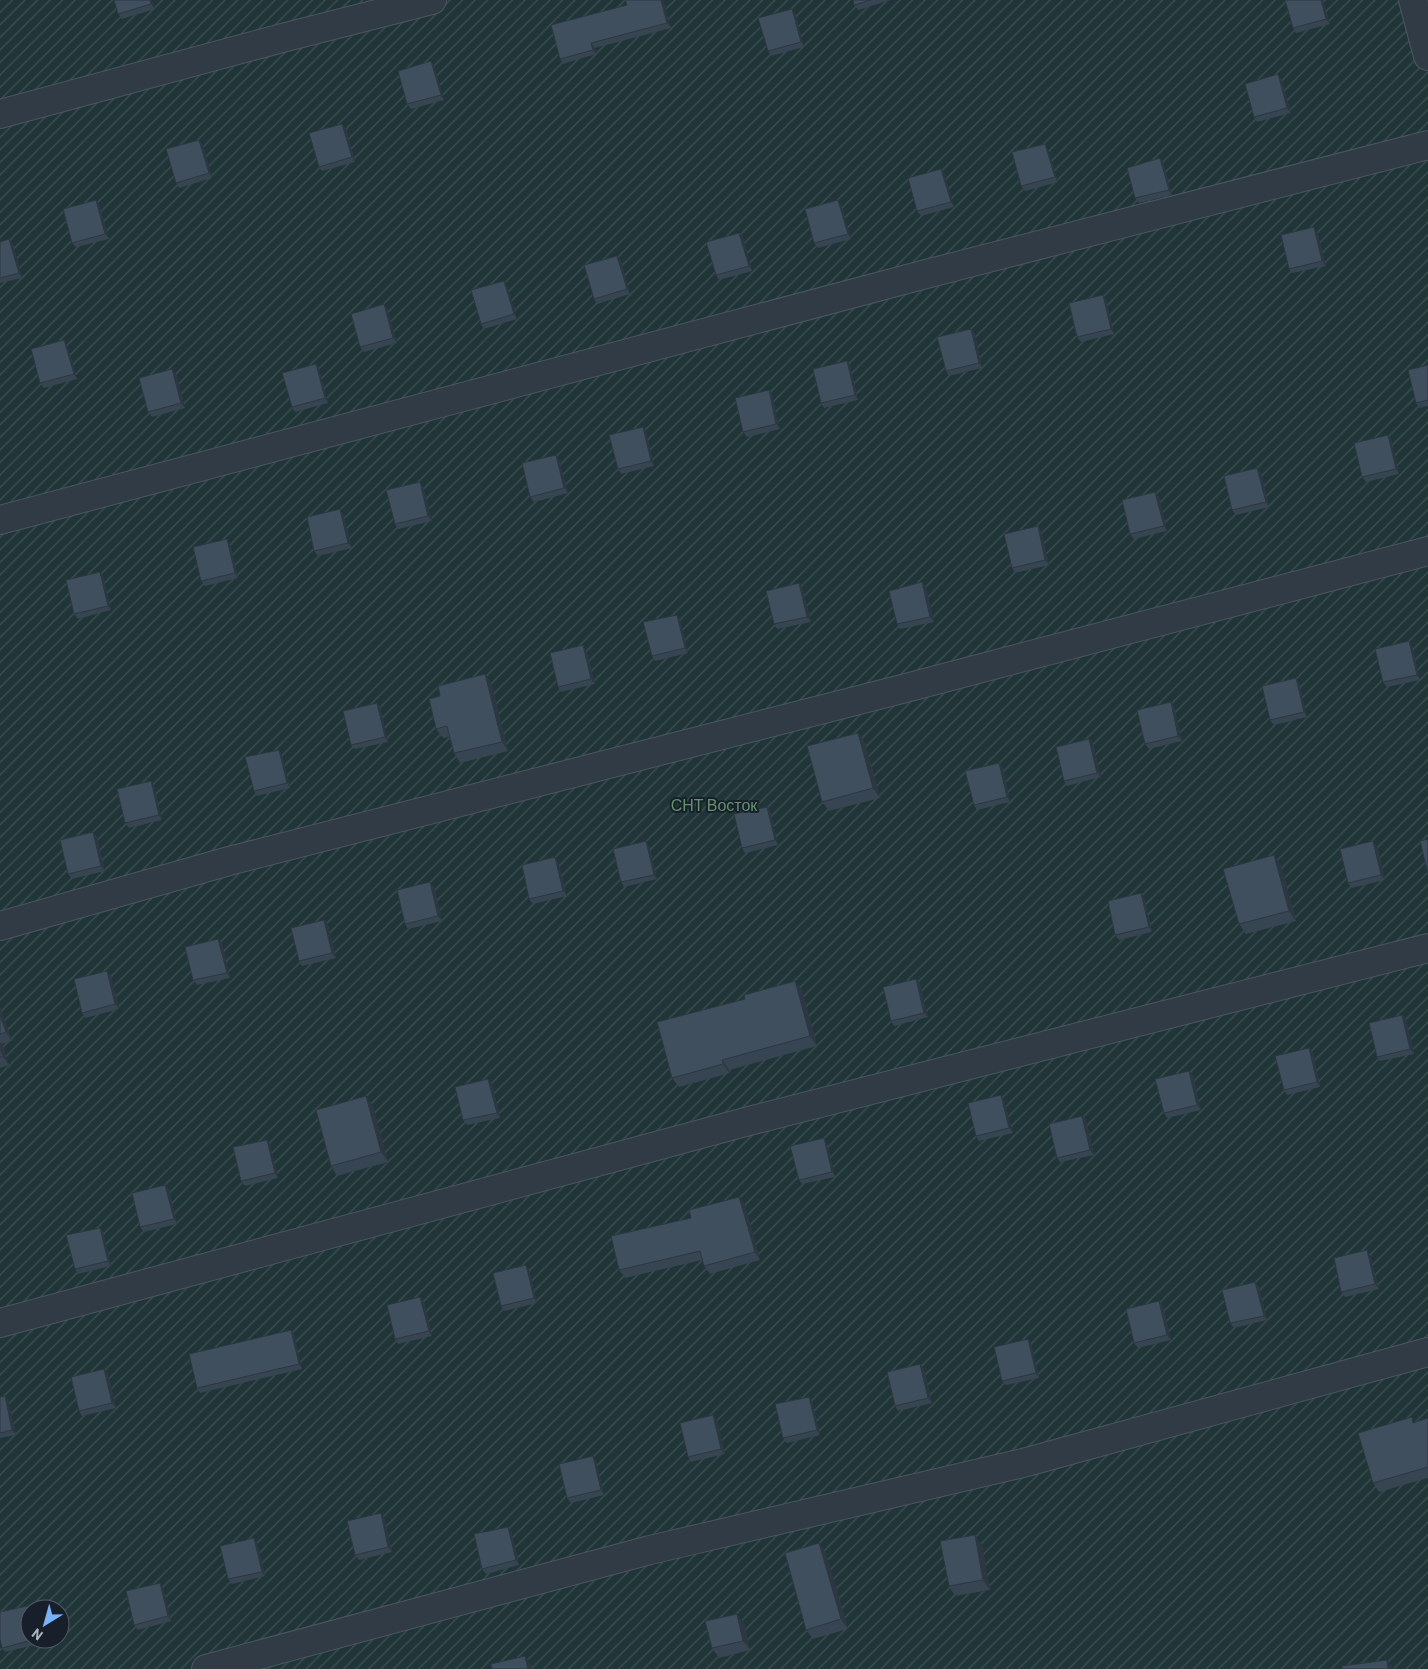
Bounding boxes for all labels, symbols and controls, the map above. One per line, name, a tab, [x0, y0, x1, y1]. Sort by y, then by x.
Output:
park label: СНТ Восток	[671, 795, 758, 814]
north arrow	[20, 1599, 70, 1649]
text: N	[28, 1625, 46, 1644]

